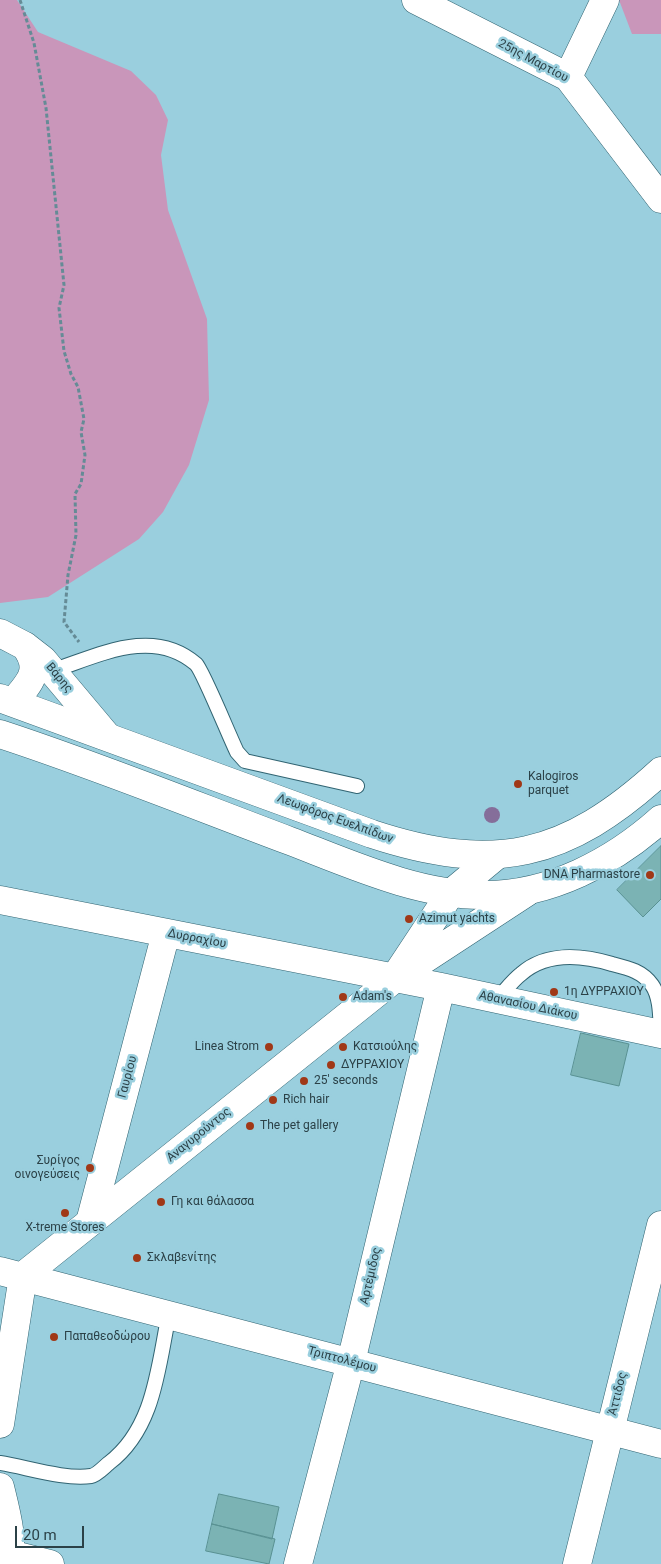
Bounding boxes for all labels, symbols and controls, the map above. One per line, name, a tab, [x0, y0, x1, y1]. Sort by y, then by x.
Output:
street label: 25ης Μαρτίου	[496, 37, 570, 85]
street label: Βάρης	[42, 660, 76, 696]
place label: Kalogiros parquet	[528, 770, 578, 798]
marker: Kalogiros parquet	[512, 778, 524, 790]
street label: Λεωφόρος Ευελπίδων	[275, 791, 395, 847]
place label: DNA Pharmastore	[544, 868, 640, 882]
marker: DNA Pharmastore	[644, 869, 656, 881]
place label: Azimut yachts	[419, 912, 495, 926]
marker: Azimut yachts	[403, 913, 415, 925]
street label: Δυρραχίου	[167, 926, 227, 952]
place label: 1η ΔΥΡΡΑΧΙΟΥ	[564, 985, 644, 999]
marker: 1η ΔΥΡΡΑΧΙΟΥ	[548, 986, 560, 998]
street label: Αθανασίου Διάκου	[478, 989, 578, 1023]
place label: Adam's	[353, 990, 392, 1004]
marker: Adam's	[337, 991, 349, 1003]
place label: Linea Strom	[195, 1040, 259, 1054]
place label: Κατσιούλης	[353, 1040, 417, 1054]
marker: Linea Strom	[263, 1041, 275, 1053]
marker: Κατσιούλης	[337, 1041, 349, 1053]
street label: Γαυρίου	[115, 1054, 141, 1100]
place label: ΔΥΡΡΑΧΙΟΥ	[341, 1058, 404, 1072]
marker: ΔΥΡΡΑΧΙΟΥ	[325, 1059, 337, 1071]
place label: 25' seconds	[314, 1074, 378, 1088]
marker: 25' seconds	[298, 1075, 310, 1087]
place label: Rich hair	[283, 1093, 329, 1107]
marker: Rich hair	[267, 1094, 279, 1106]
street label: Αναγυρούντος	[164, 1105, 234, 1165]
place label: The pet gallery	[260, 1119, 338, 1133]
marker: The pet gallery	[244, 1120, 256, 1132]
place label: Συρίγος οινογεύσεις	[14, 1154, 80, 1182]
marker: Συρίγος οινογεύσεις	[84, 1162, 96, 1174]
place label: Γη και θάλασσα	[171, 1195, 254, 1209]
marker: Γη και θάλασσα	[155, 1196, 167, 1208]
marker: X-treme Stores	[59, 1207, 71, 1219]
place label: X-treme Stores	[26, 1221, 104, 1235]
street label: Αρτέμιδος	[357, 1246, 385, 1306]
place label: Σκλαβενίτης	[147, 1251, 217, 1265]
marker: Σκλαβενίτης	[131, 1252, 143, 1264]
place label: Παπαθεοδώρου	[64, 1330, 150, 1344]
marker: Παπαθεοδώρου	[48, 1331, 60, 1343]
street label: Τριπτολέμου	[306, 1344, 378, 1376]
street label: Άττιδος	[606, 1371, 630, 1417]
scale bar	[18, 1516, 86, 1548]
text: 20 m	[23, 1526, 57, 1544]

